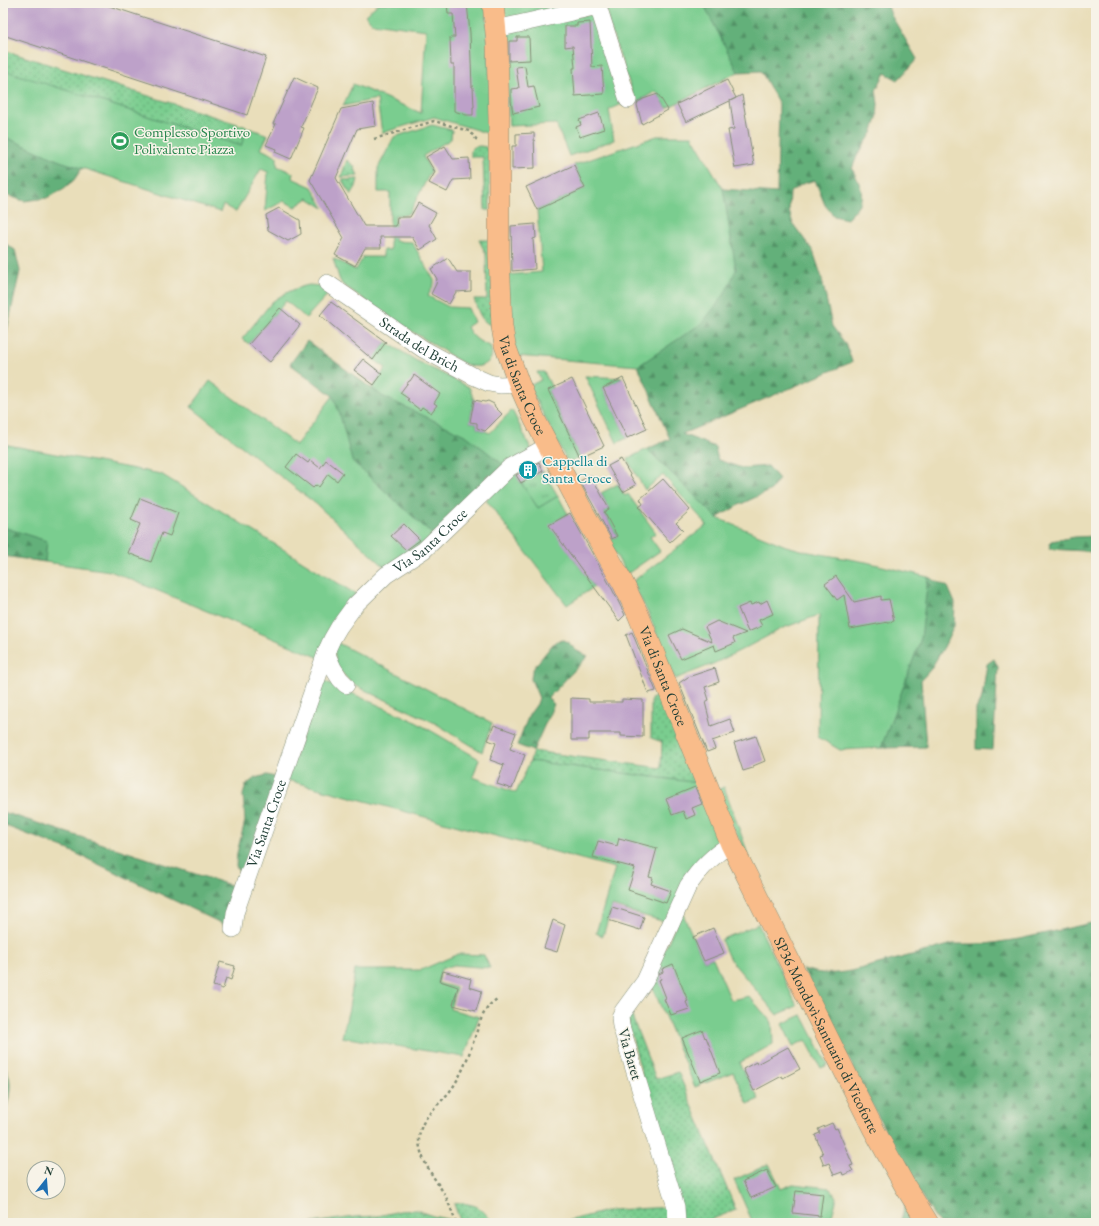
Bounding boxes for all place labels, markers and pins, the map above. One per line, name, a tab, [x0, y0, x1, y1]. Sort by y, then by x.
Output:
place label: Complesso Sportivo Polivalente Piazza	[134, 122, 250, 158]
sports icon: Complesso Sportivo Polivalente Piazza	[109, 130, 131, 152]
place label: Cappella di Santa Croce	[542, 451, 611, 487]
building icon: Cappella di Santa Croce	[517, 459, 539, 481]

